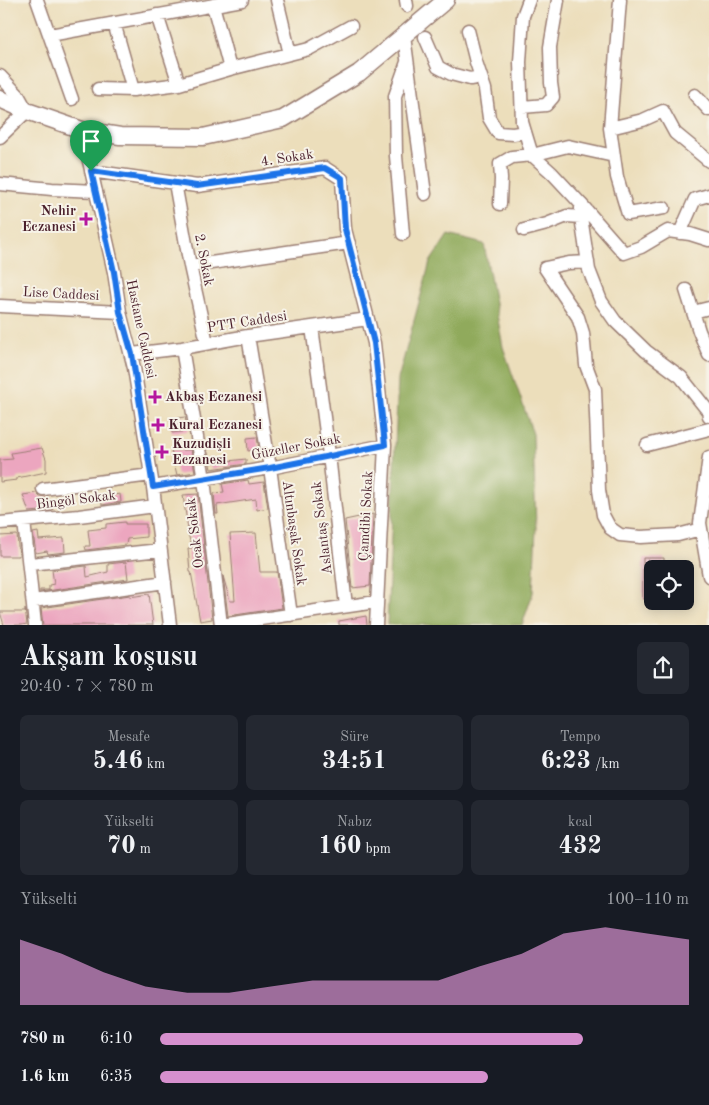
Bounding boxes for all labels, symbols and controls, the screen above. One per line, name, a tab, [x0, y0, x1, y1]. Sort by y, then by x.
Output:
pin	[70, 120, 112, 171]
icon: arrive	[77, 127, 105, 155]
street label: 4. Sokak	[260, 147, 314, 169]
place label: Nehir Eczanesi	[22, 204, 76, 234]
marker: Nehir Eczanesi	[80, 213, 92, 225]
street label: 2. Sokak	[192, 233, 216, 287]
street label: Hastane Caddesi	[124, 278, 158, 380]
street label: Lise Caddesi	[22, 285, 100, 303]
street label: PTT Caddesi	[206, 309, 288, 335]
place label: Akbaş Eczanesi	[165, 390, 262, 404]
marker: Akbaş Eczanesi	[149, 391, 161, 403]
place label: Kural Eczanesi	[168, 418, 262, 432]
marker: Kural Eczanesi	[152, 419, 164, 431]
street label: Güzeller Sokak	[250, 431, 342, 463]
place label: Kuzudişli Eczanesi	[172, 437, 231, 467]
marker: Kuzudişli Eczanesi	[156, 446, 168, 458]
street label: Çamdibi Sokak	[357, 470, 375, 562]
street label: Altınbaşak Sokak	[280, 479, 308, 587]
street label: Aslantaş Sokak	[309, 481, 335, 575]
street label: Bingöl Sokak	[35, 488, 117, 512]
street label: Ocak Sokak	[184, 497, 206, 569]
map controls	[644, 560, 694, 610]
button: locate	[644, 560, 694, 610]
button: share	[637, 642, 689, 694]
text: Akşam koşusu	[20, 644, 198, 672]
text: 20:40 · 7 × 780 m	[20, 679, 153, 695]
text: Mesafe	[108, 730, 150, 744]
text: Süre	[340, 730, 369, 744]
text: Tempo	[560, 730, 601, 744]
text: 5.46	[92, 749, 143, 774]
text: 34:51	[322, 749, 387, 774]
text: 6:23	[541, 749, 591, 774]
text: km	[143, 757, 165, 771]
text: /km	[591, 757, 620, 771]
text: Yükselti	[104, 815, 154, 829]
text: Nabız	[337, 815, 372, 829]
text: kcal	[568, 815, 592, 829]
text: 70	[107, 834, 136, 859]
text: 160	[318, 834, 362, 859]
text: 432	[558, 834, 602, 859]
text: m	[136, 842, 151, 856]
text: bpm	[362, 842, 391, 856]
text: Yükselti	[20, 892, 77, 908]
text: 100–110 m	[606, 892, 689, 908]
text: 780 m	[20, 1031, 65, 1047]
text: 6:10	[100, 1031, 132, 1047]
text: 1.6 km	[20, 1069, 69, 1085]
text: 6:35	[100, 1069, 132, 1085]

